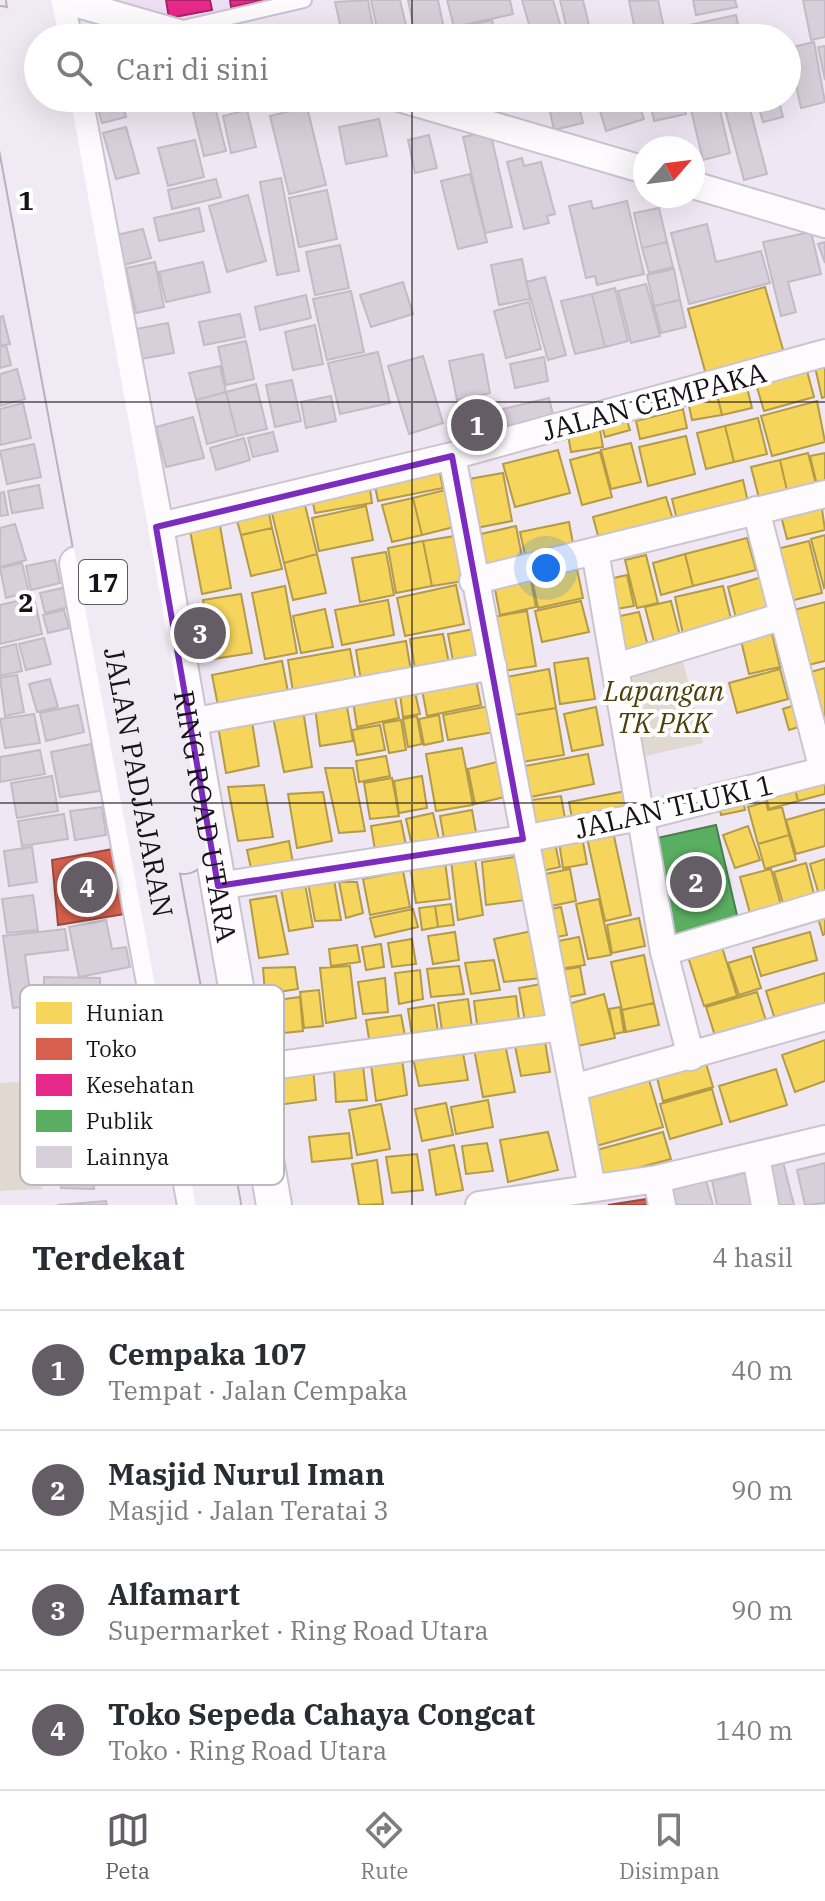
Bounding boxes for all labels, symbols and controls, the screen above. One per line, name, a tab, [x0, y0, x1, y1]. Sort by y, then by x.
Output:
search box	[24, 24, 801, 112]
icon: search	[52, 46, 96, 90]
text: Cari di sini	[116, 49, 269, 88]
north arrow	[633, 136, 705, 208]
text: 1	[18, 183, 34, 217]
street label: JALAN CEMPAKA	[538, 353, 770, 449]
pin: 1	[451, 395, 503, 455]
your location	[526, 548, 566, 588]
road number: 17	[79, 560, 127, 604]
text: 2	[18, 585, 34, 619]
pin: 3	[174, 603, 226, 663]
street label: JALAN PADJAJARAN	[96, 644, 183, 920]
park label: Lapangan TK PKK	[603, 672, 724, 741]
street label: RING ROAD UTARA	[166, 687, 246, 945]
street label: JALAN TLUKI 1	[571, 765, 777, 847]
pin: 2	[670, 852, 722, 912]
pin: 4	[61, 857, 113, 917]
legend	[20, 985, 284, 1185]
text: Hunian	[86, 998, 164, 1027]
text: Toko	[86, 1034, 137, 1063]
text: Kesehatan	[86, 1070, 195, 1099]
text: Publik	[86, 1106, 153, 1135]
text: Lainnya	[86, 1142, 169, 1171]
text: Terdekat	[32, 1235, 185, 1279]
text: 4 hasil	[712, 1240, 793, 1274]
text: Cempaka 107	[108, 1334, 307, 1373]
text: 1	[50, 1353, 66, 1387]
text: 40 m	[731, 1353, 793, 1387]
text: Tempat · Jalan Cempaka	[108, 1373, 408, 1407]
text: Masjid Nurul Iman	[108, 1454, 385, 1493]
text: 2	[50, 1473, 66, 1507]
text: 90 m	[731, 1473, 793, 1507]
text: Masjid · Jalan Teratai 3	[108, 1493, 389, 1527]
text: Alfamart	[108, 1574, 240, 1613]
text: 3	[50, 1593, 66, 1627]
text: 90 m	[731, 1593, 793, 1627]
text: Supermarket · Ring Road Utara	[108, 1613, 489, 1647]
text: Toko Sepeda Cahaya Congcat	[108, 1694, 535, 1733]
text: 4	[50, 1713, 66, 1747]
text: 140 m	[715, 1713, 793, 1747]
text: Toko · Ring Road Utara	[108, 1733, 387, 1767]
tab: Peta	[105, 1808, 150, 1885]
tab: Rute	[361, 1808, 408, 1885]
tab: Disimpan	[619, 1808, 720, 1885]

